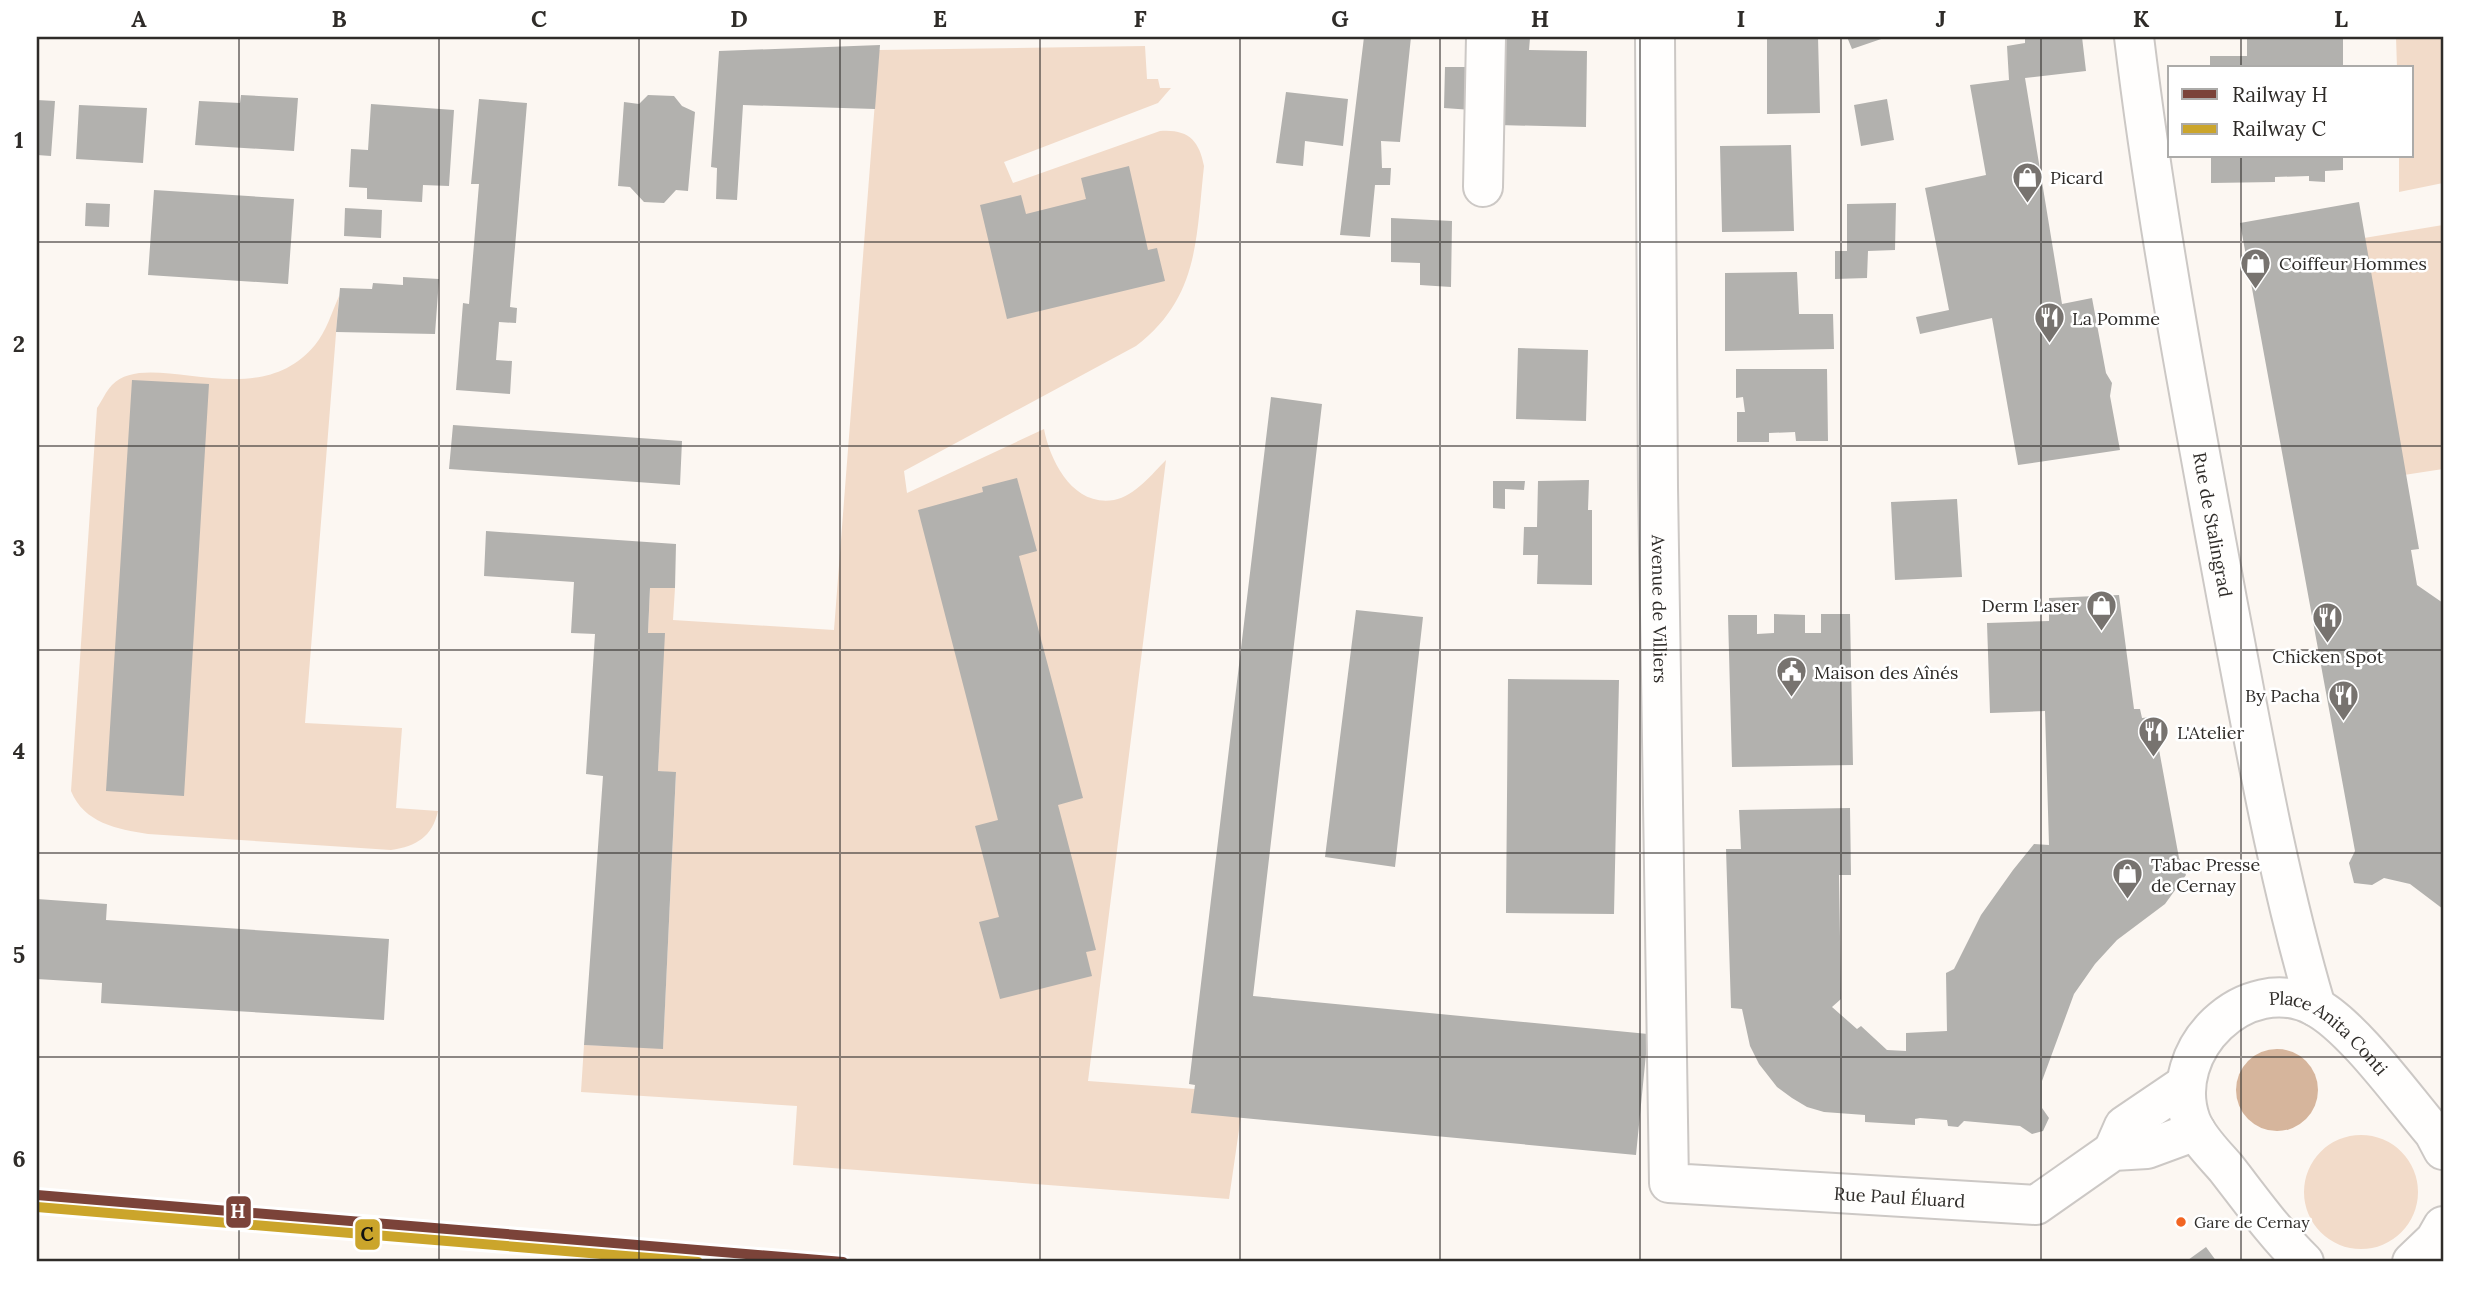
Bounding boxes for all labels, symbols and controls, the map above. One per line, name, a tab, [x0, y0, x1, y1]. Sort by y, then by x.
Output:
text: A	[131, 4, 147, 33]
text: B	[331, 4, 347, 33]
text: C	[531, 4, 547, 33]
text: D	[730, 4, 748, 33]
text: E	[933, 4, 947, 33]
text: F	[1133, 4, 1147, 33]
text: G	[1331, 4, 1349, 33]
text: H	[1531, 4, 1549, 33]
text: I	[1737, 4, 1745, 33]
text: J	[1936, 4, 1946, 33]
text: K	[2133, 4, 2150, 33]
text: L	[2334, 4, 2348, 33]
legend	[2168, 66, 2414, 158]
text: Railway H	[2232, 81, 2328, 108]
text: Railway C	[2232, 115, 2326, 142]
text: 1	[14, 125, 24, 154]
shop icon: Picard	[2010, 160, 2044, 204]
place label: Picard	[2050, 166, 2103, 189]
shop icon: Coiffeur Hommes	[2239, 246, 2273, 290]
place label: Coiffeur Hommes	[2279, 252, 2427, 275]
restaurant icon: La Pomme	[2032, 301, 2066, 345]
place label: La Pomme	[2072, 307, 2160, 330]
text: 2	[13, 329, 25, 358]
street label: Rue de Stalingrad	[2188, 450, 2238, 599]
text: 3	[13, 533, 25, 562]
street label: Avenue de Villiers	[1647, 534, 1673, 683]
shop icon: Derm Laser	[2085, 588, 2119, 632]
place label: Derm Laser	[1981, 594, 2079, 617]
restaurant icon: Chicken Spot	[2311, 601, 2345, 645]
place label: Chicken Spot	[2272, 645, 2384, 668]
public building icon: Maison des Aînés	[1774, 655, 1808, 699]
place label: Maison des Aînés	[1814, 661, 1958, 684]
restaurant icon: By Pacha	[2326, 678, 2360, 722]
place label: By Pacha	[2245, 684, 2320, 707]
restaurant icon: L'Atelier	[2137, 715, 2171, 759]
place label: L'Atelier	[2177, 721, 2244, 744]
text: 4	[13, 736, 25, 765]
place label: Tabac Presse de Cernay	[2151, 853, 2260, 897]
shop icon: Tabac Presse de Cernay	[2111, 857, 2145, 901]
text: 5	[13, 940, 25, 969]
street label: Place Anita Conti	[2268, 986, 2393, 1080]
text: 6	[12, 1144, 26, 1173]
street label: Rue Paul Éluard	[1833, 1181, 1966, 1212]
line badge: H	[225, 1195, 252, 1229]
text: H	[230, 1199, 246, 1223]
place label: Gare de Cernay	[2194, 1212, 2310, 1232]
marker: Gare de Cernay	[2174, 1215, 2188, 1229]
line badge: C	[354, 1218, 381, 1251]
text: C	[360, 1222, 374, 1246]

